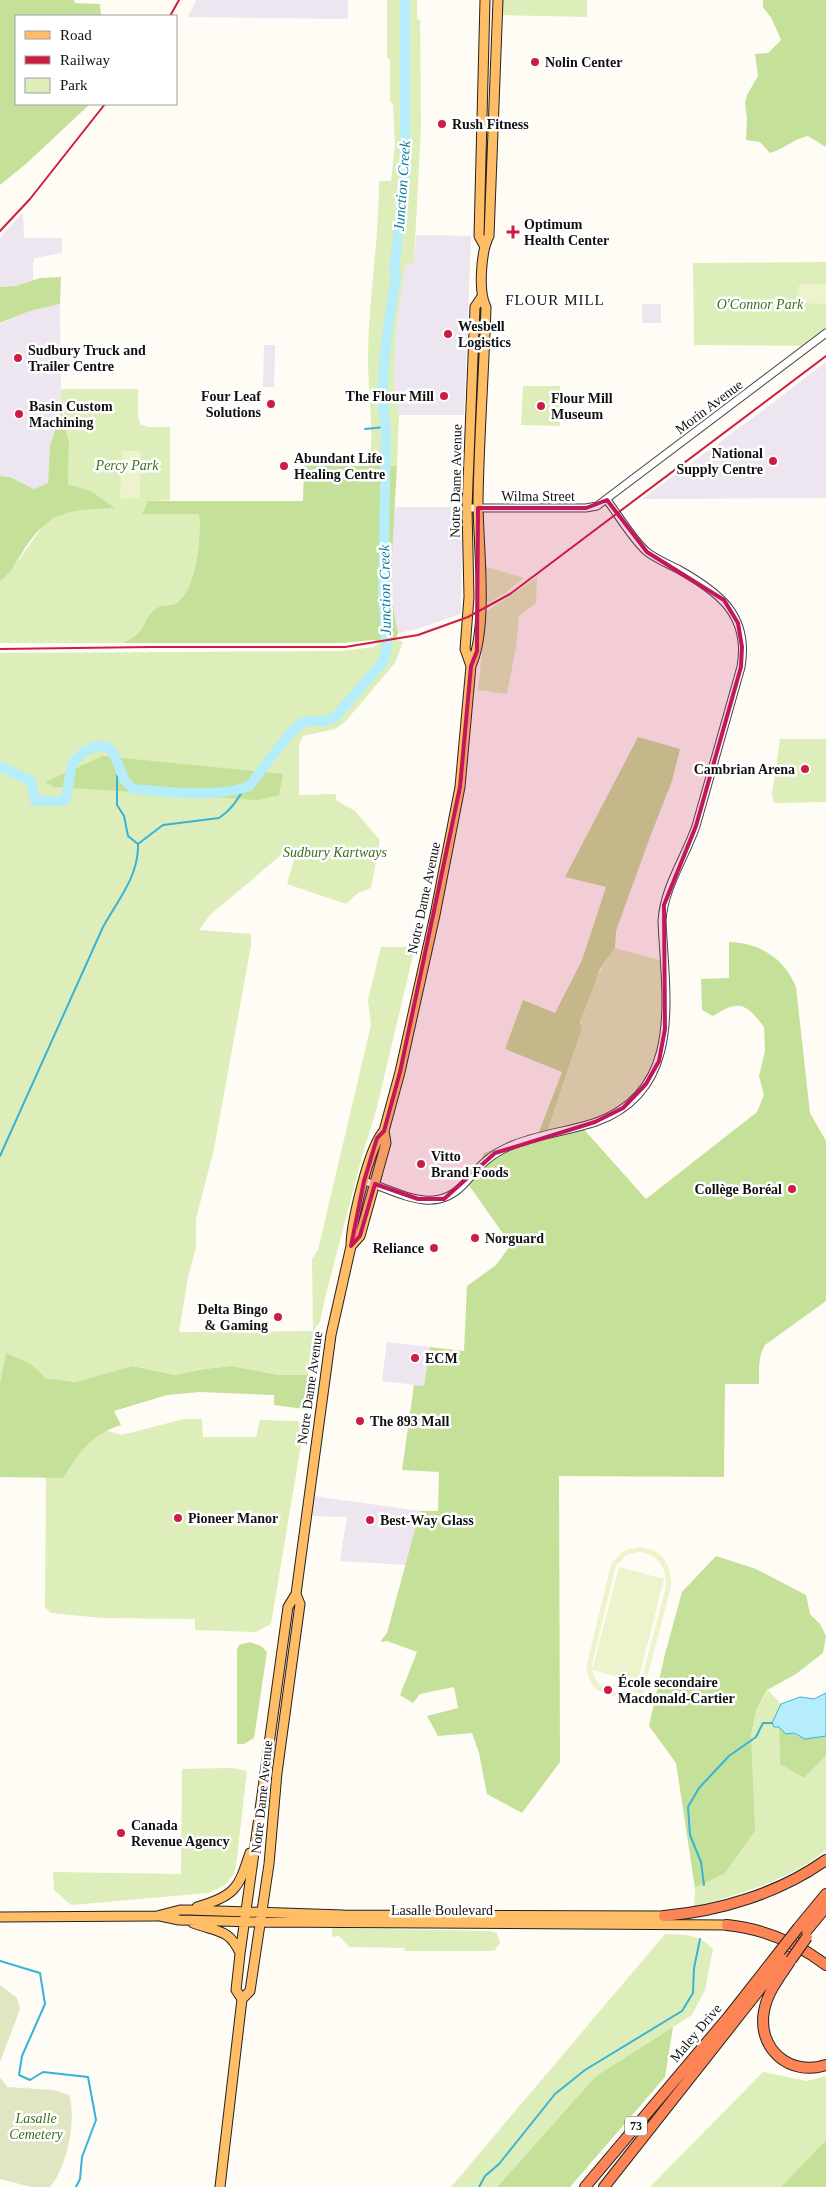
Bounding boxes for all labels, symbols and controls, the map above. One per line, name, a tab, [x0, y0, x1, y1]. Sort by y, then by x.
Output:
legend	[15, 15, 178, 105]
text: Road	[60, 27, 92, 43]
text: Railway	[60, 52, 110, 68]
place label: Nolin Center	[545, 55, 622, 70]
marker: Nolin Center	[529, 56, 541, 68]
text: Park	[60, 77, 88, 93]
place label: Rush Fitness	[452, 117, 529, 132]
marker: Rush Fitness	[436, 118, 448, 130]
water label: Junction Creek	[391, 140, 413, 232]
place label: Optimum Health Center	[524, 217, 609, 248]
marker: Optimum Health Center	[506, 225, 520, 239]
district label: FLOUR MILL	[505, 292, 605, 308]
park label: O'Connor Park	[717, 297, 804, 312]
place label: Wesbell Logistics	[458, 319, 511, 350]
marker: Wesbell Logistics	[442, 328, 454, 340]
place label: Sudbury Truck and Trailer Centre	[28, 343, 146, 374]
marker: Sudbury Truck and Trailer Centre	[12, 352, 24, 364]
street label: Morin Avenue	[672, 377, 746, 437]
place label: Four Leaf Solutions	[201, 389, 262, 420]
place label: The Flour Mill	[346, 389, 434, 404]
marker: The Flour Mill	[438, 390, 450, 402]
place label: Flour Mill Museum	[551, 391, 613, 422]
marker: Four Leaf Solutions	[265, 398, 277, 410]
place label: Basin Custom Machining	[29, 399, 113, 430]
marker: Flour Mill Museum	[535, 400, 547, 412]
marker: Basin Custom Machining	[13, 408, 25, 420]
street label: Notre Dame Avenue	[448, 424, 464, 538]
place label: National Supply Centre	[677, 446, 763, 477]
place label: Abundant Life Healing Centre	[294, 451, 385, 482]
marker: National Supply Centre	[767, 455, 779, 467]
park label: Percy Park	[95, 458, 159, 473]
marker: Abundant Life Healing Centre	[278, 460, 290, 472]
street label: Wilma Street	[501, 489, 575, 504]
water label: Junction Creek	[376, 544, 394, 635]
place label: Cambrian Arena	[694, 762, 795, 777]
marker: Cambrian Arena	[799, 763, 811, 775]
street label: Notre Dame Avenue	[405, 841, 443, 955]
park label: Sudbury Kartways	[283, 845, 387, 860]
place label: Vitto Brand Foods	[431, 1149, 509, 1180]
marker: Vitto Brand Foods	[415, 1158, 427, 1170]
place label: Collège Boréal	[695, 1182, 782, 1197]
marker: Collège Boréal	[786, 1183, 798, 1195]
place label: Norguard	[485, 1231, 544, 1246]
marker: Norguard	[469, 1232, 481, 1244]
place label: Reliance	[373, 1241, 424, 1256]
marker: Reliance	[428, 1242, 440, 1254]
place label: Delta Bingo & Gaming	[198, 1302, 268, 1333]
marker: Delta Bingo & Gaming	[272, 1311, 284, 1323]
street label: Notre Dame Avenue	[295, 1330, 325, 1446]
place label: ECM	[425, 1351, 458, 1366]
marker: ECM	[409, 1352, 421, 1364]
place label: The 893 Mall	[370, 1414, 449, 1429]
marker: The 893 Mall	[354, 1415, 366, 1427]
place label: Pioneer Manor	[188, 1511, 278, 1526]
marker: Pioneer Manor	[172, 1512, 184, 1524]
place label: Best-Way Glass	[380, 1513, 474, 1528]
marker: Best-Way Glass	[364, 1514, 376, 1526]
place label: École secondaire Macdonald-Cartier	[618, 1674, 735, 1706]
marker: École secondaire Macdonald-Cartier	[602, 1684, 614, 1696]
street label: Notre Dame Avenue	[249, 1740, 275, 1854]
place label: Canada Revenue Agency	[131, 1818, 229, 1849]
marker: Canada Revenue Agency	[115, 1827, 127, 1839]
street label: Lasalle Boulevard	[391, 1903, 493, 1918]
street label: Maley Drive	[667, 2001, 725, 2065]
park label: Lasalle Cemetery	[9, 2111, 64, 2142]
road number: 73	[625, 2116, 647, 2136]

